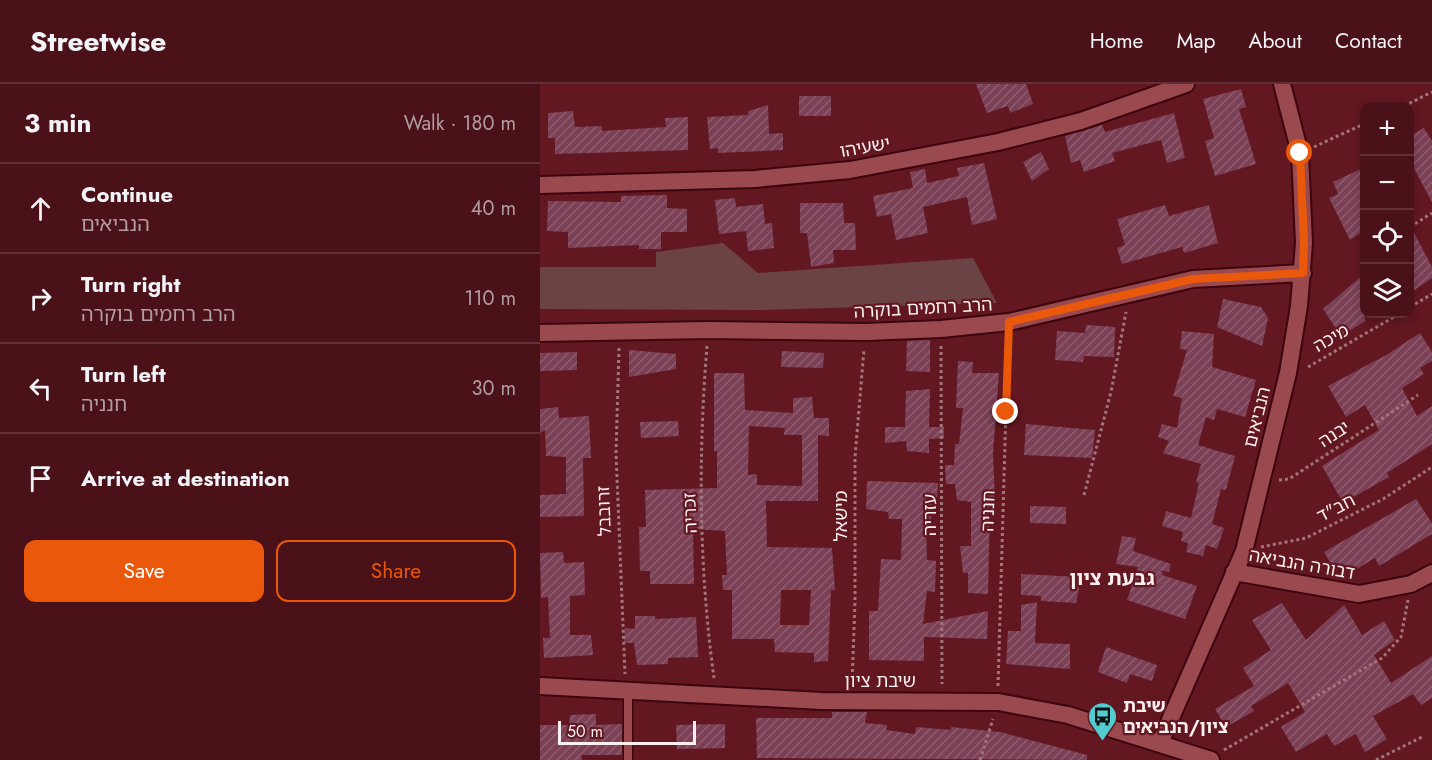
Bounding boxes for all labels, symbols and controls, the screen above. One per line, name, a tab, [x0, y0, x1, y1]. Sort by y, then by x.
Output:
text: Streetwise	[30, 21, 166, 62]
text: Home	[1090, 26, 1143, 56]
text: Map	[1176, 26, 1216, 56]
text: About	[1249, 26, 1302, 56]
text: Contact	[1335, 26, 1402, 56]
map controls	[1360, 102, 1414, 318]
button: +	[1360, 102, 1414, 156]
text: 3 min	[24, 104, 91, 142]
text: Walk · 180 m	[404, 109, 516, 138]
street label: ישעיהו	[838, 130, 892, 164]
route start	[1286, 139, 1312, 165]
button: −	[1360, 156, 1414, 210]
text: Continue	[81, 178, 173, 210]
icon: ahead	[24, 192, 57, 225]
text: 40 m	[471, 194, 516, 223]
text: הנביאים	[81, 210, 150, 239]
button: locate	[1360, 210, 1414, 264]
button: layers	[1360, 264, 1414, 318]
text: Turn right	[81, 268, 181, 300]
icon: right	[24, 282, 57, 315]
text: 110 m	[464, 284, 516, 313]
street label: הרב רחמים בוקרה	[853, 291, 993, 325]
text: הרב רחמים בוקרה	[81, 300, 236, 329]
street label: מיכה	[1308, 317, 1354, 359]
text: Turn left	[81, 358, 166, 390]
icon: left	[24, 372, 57, 405]
text: 30 m	[471, 374, 516, 403]
street label: הנביאים	[1237, 384, 1277, 450]
text: חנניה	[81, 390, 127, 419]
route end	[992, 398, 1018, 424]
street label: יבנה	[1313, 414, 1355, 454]
icon: arrive	[24, 462, 57, 495]
text: Arrive at destination	[81, 462, 290, 494]
street label: זרובבל	[590, 485, 618, 537]
street label: חב"ד	[1312, 487, 1360, 529]
street label: מישאל	[828, 490, 854, 542]
street label: חנניה	[974, 490, 1002, 532]
street label: זכריה	[676, 492, 704, 534]
street label: עזריה	[917, 494, 943, 536]
button: Save	[24, 540, 264, 602]
button: Share	[276, 540, 516, 602]
street label: דבורה הנביאה	[1247, 542, 1357, 586]
district label: גבעת ציון	[1069, 564, 1155, 593]
street label: שיבת ציון	[844, 668, 916, 694]
place label: שיבת ציון/הנביאים	[1123, 693, 1229, 740]
bus stop icon: שיבת ציון/הנביאים	[1086, 700, 1118, 742]
scale bar	[558, 718, 696, 746]
text: 50 m	[567, 720, 603, 743]

